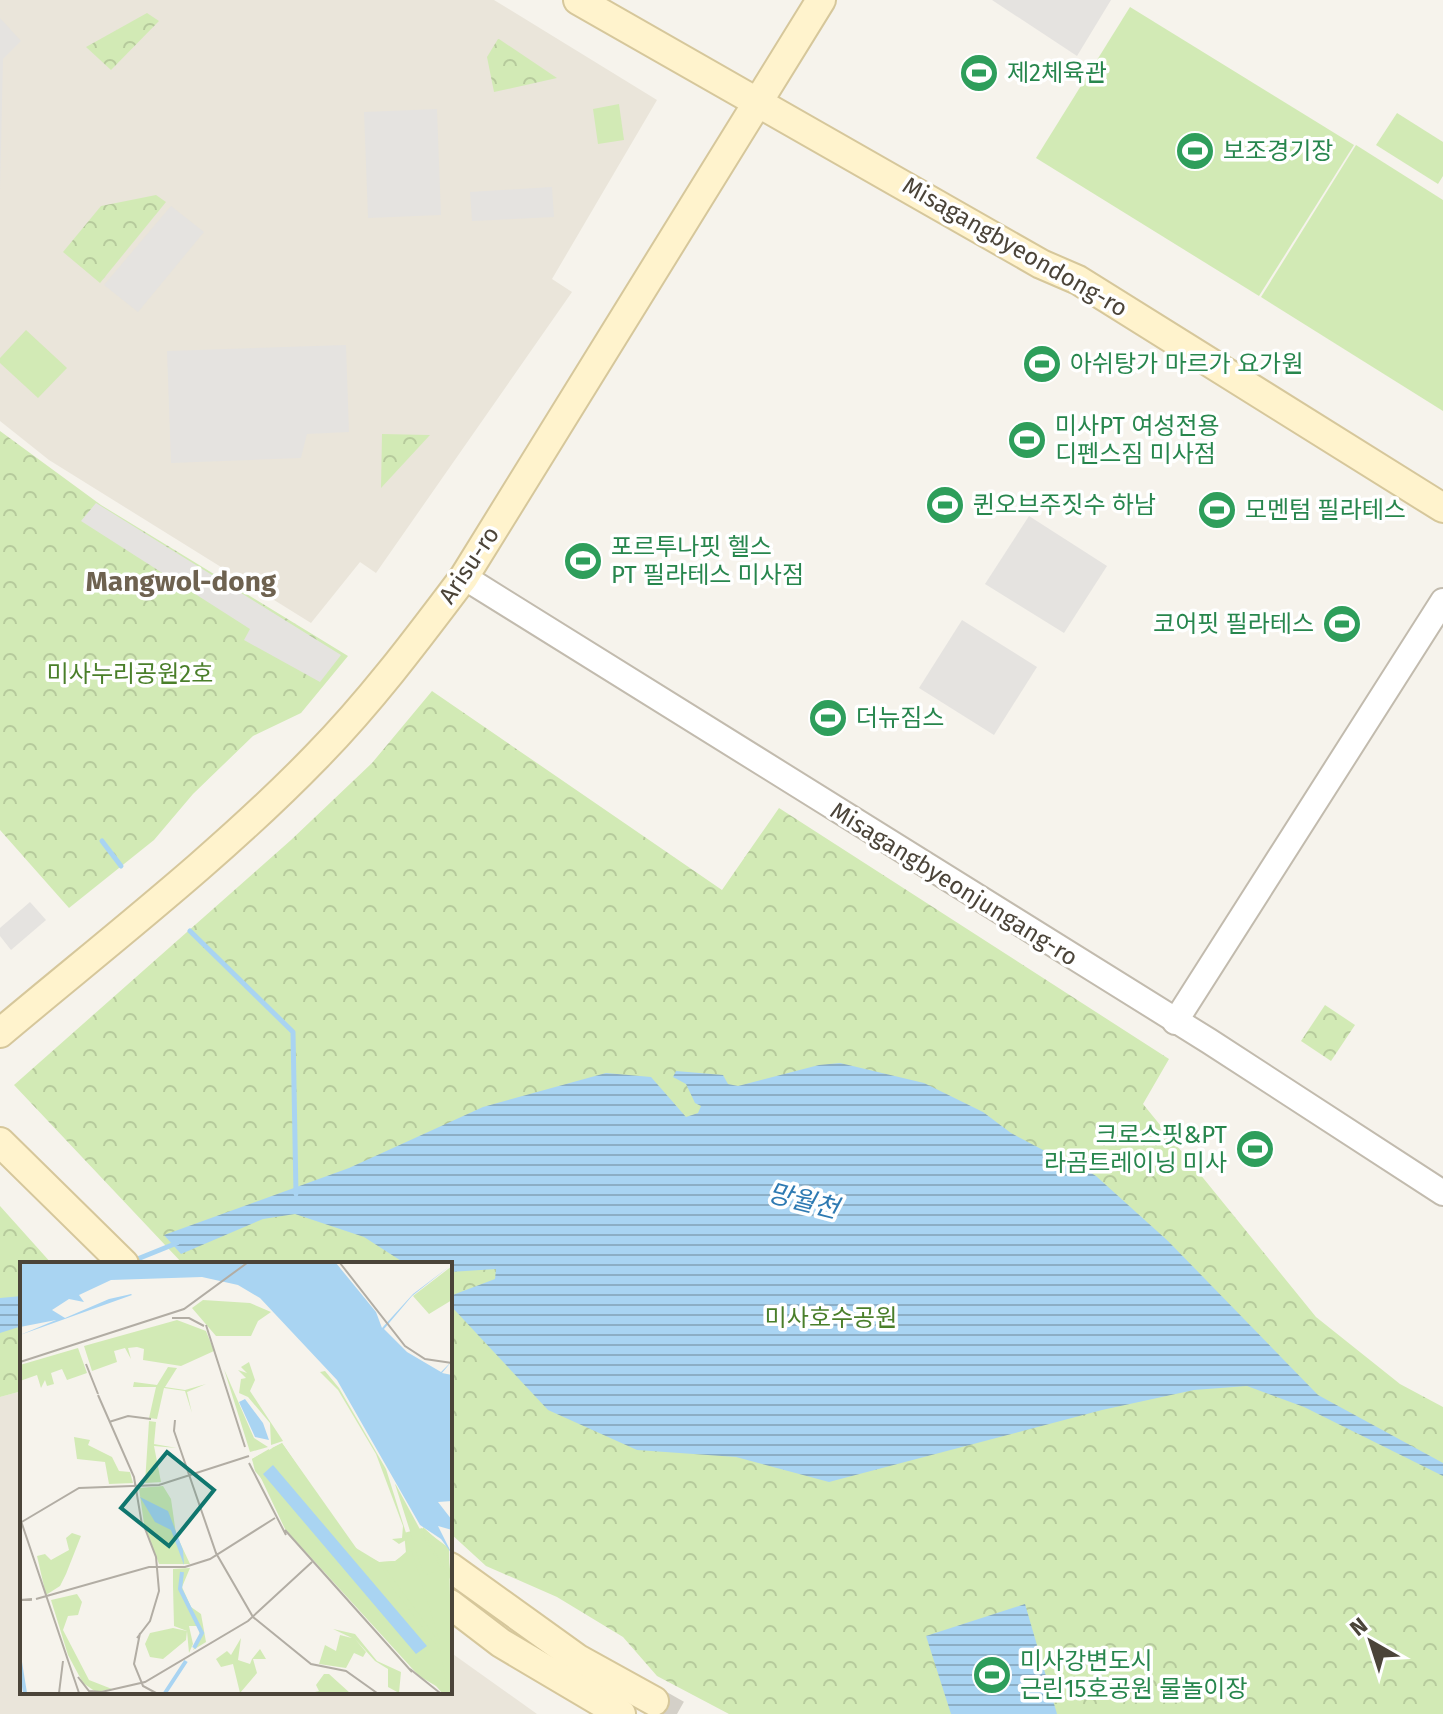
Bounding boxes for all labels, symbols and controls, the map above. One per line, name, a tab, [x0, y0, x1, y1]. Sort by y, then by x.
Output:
sports icon: 제2체육관	[958, 52, 1000, 94]
place label: 제2체육관	[1007, 59, 1107, 87]
sports icon: 보조경기장	[1174, 130, 1216, 172]
place label: 보조경기장	[1223, 137, 1333, 165]
street label: Misagangbyeondong-ro	[898, 171, 1132, 323]
sports icon: 아쉬탕가 마르가 요가원	[1021, 343, 1063, 385]
place label: 아쉬탕가 마르가 요가원	[1070, 350, 1304, 378]
place label: 미사PT 여성전용 디펜스짐 미사점	[1055, 412, 1220, 468]
sports icon: 미사PT 여성전용 디펜스짐 미사점	[1006, 419, 1048, 461]
sports icon: 퀸오브주짓수 하남	[924, 484, 966, 526]
sports icon: 모멘텀 필라테스	[1196, 489, 1238, 531]
place label: 퀸오브주짓수 하남	[973, 491, 1156, 519]
place label: 모멘텀 필라테스	[1245, 496, 1406, 524]
street label: Arisu-ro	[433, 521, 505, 609]
place label: 포르투나핏 헬스 PT 필라테스 미사점	[611, 533, 804, 589]
sports icon: 포르투나핏 헬스 PT 필라테스 미사점	[562, 540, 604, 582]
district label: Mangwol-dong	[86, 565, 277, 598]
sports icon: 코어핏 필라테스	[1321, 603, 1363, 645]
place label: 코어핏 필라테스	[1153, 610, 1314, 638]
park label: 미사누리공원2호	[47, 660, 213, 688]
sports icon: 더뉴짐스	[807, 697, 849, 739]
place label: 더뉴짐스	[856, 704, 944, 732]
street label: Misagangbyeonjungang-ro	[825, 796, 1083, 972]
place label: 크로스핏&PT 라곰트레이닝 미사	[1044, 1121, 1228, 1177]
sports icon: 크로스핏&PT 라곰트레이닝 미사	[1234, 1128, 1276, 1170]
water label: 망월천	[764, 1177, 845, 1225]
inset map	[20, 1262, 452, 1694]
park label: 미사호수공원	[765, 1304, 897, 1332]
north arrow	[1331, 1602, 1411, 1682]
text: N	[1345, 1612, 1373, 1642]
place label: 미사강변도시 근린15호공원 물놀이장	[1020, 1647, 1248, 1703]
sports icon: 미사강변도시 근린15호공원 물놀이장	[971, 1654, 1013, 1696]

